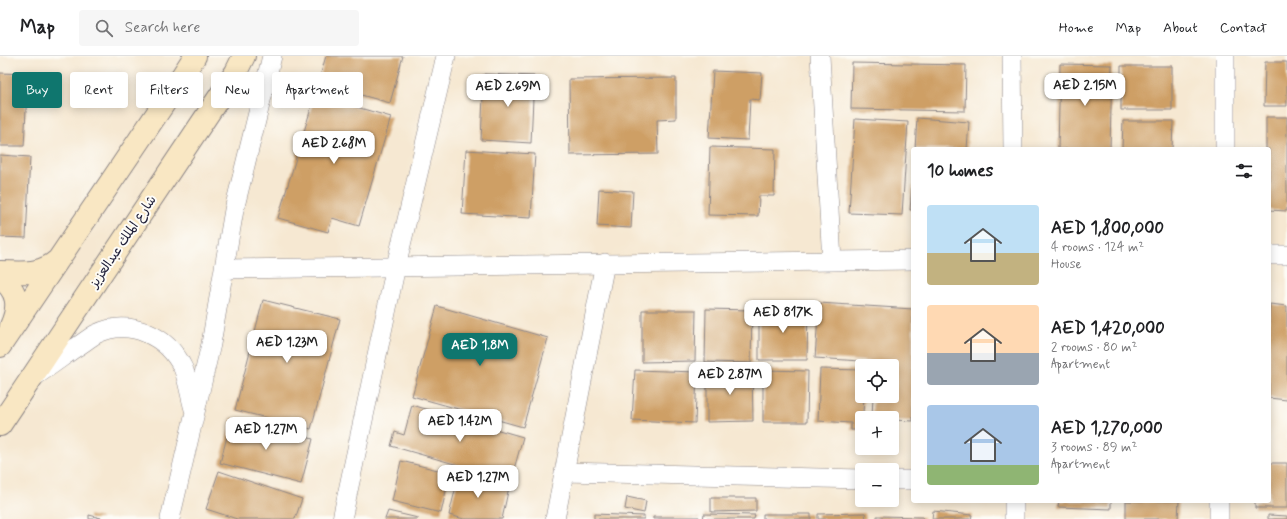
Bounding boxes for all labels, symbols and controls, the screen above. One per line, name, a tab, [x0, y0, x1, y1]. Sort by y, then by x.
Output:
search box	[79, 10, 359, 46]
text: Map	[20, 15, 55, 40]
icon: search	[93, 17, 115, 39]
text: Search here	[125, 18, 200, 38]
text: Home	[1059, 19, 1093, 37]
text: Map	[1115, 19, 1141, 37]
text: About	[1163, 19, 1198, 37]
text: Contact	[1220, 19, 1267, 37]
chip: Buy	[12, 72, 62, 108]
chip: Rent	[70, 72, 128, 108]
chip: Filters	[136, 72, 203, 108]
chip: New	[211, 72, 264, 108]
chip: Apartment	[272, 72, 363, 108]
pin: AED 2.15M	[1039, 73, 1131, 107]
pin: AED 2.69M	[462, 74, 554, 108]
text: AED 2.15M	[1053, 77, 1117, 94]
text: AED 2.69M	[475, 78, 541, 95]
pin: AED 2.68M	[288, 131, 380, 165]
text: AED 2.68M	[302, 135, 366, 152]
text: 10 homes	[927, 160, 993, 182]
icon: filters	[1233, 160, 1255, 182]
street label: شارع الملك عبدالعزيز	[85, 192, 160, 292]
text: AED 1,800,000	[1051, 217, 1164, 239]
icon: home	[959, 221, 1007, 269]
text: 4 rooms · 124 m²	[1051, 239, 1144, 256]
text: House	[1051, 256, 1082, 273]
pin: AED 817K	[742, 300, 824, 334]
text: AED 817K	[753, 304, 813, 321]
text: AED 1,420,000	[1051, 317, 1165, 339]
icon: home	[959, 321, 1007, 369]
pin: AED 1.23M	[241, 330, 333, 364]
pin: AED 1.8M	[439, 333, 521, 367]
text: AED 1.23M	[256, 334, 318, 351]
text: AED 1.8M	[451, 337, 509, 354]
text: 2 rooms · 80 m²	[1051, 339, 1137, 356]
text: Apartment	[1051, 356, 1110, 373]
map controls	[855, 359, 899, 507]
button: locate	[855, 359, 899, 403]
pin: AED 2.87M	[684, 362, 776, 396]
text: AED 2.87M	[698, 366, 762, 383]
pin: AED 1.42M	[414, 409, 506, 443]
button: +	[855, 411, 899, 455]
text: AED 1.42M	[428, 413, 492, 430]
pin: AED 1.27M	[220, 417, 312, 451]
text: AED 1,270,000	[1051, 417, 1163, 439]
text: AED 1.27M	[234, 421, 298, 438]
icon: home	[959, 421, 1007, 469]
text: 3 rooms · 89 m²	[1051, 439, 1137, 456]
text: Apartment	[1051, 456, 1110, 473]
button: −	[855, 463, 899, 507]
pin: AED 1.27M	[432, 465, 524, 499]
text: AED 1.27M	[446, 469, 510, 486]

